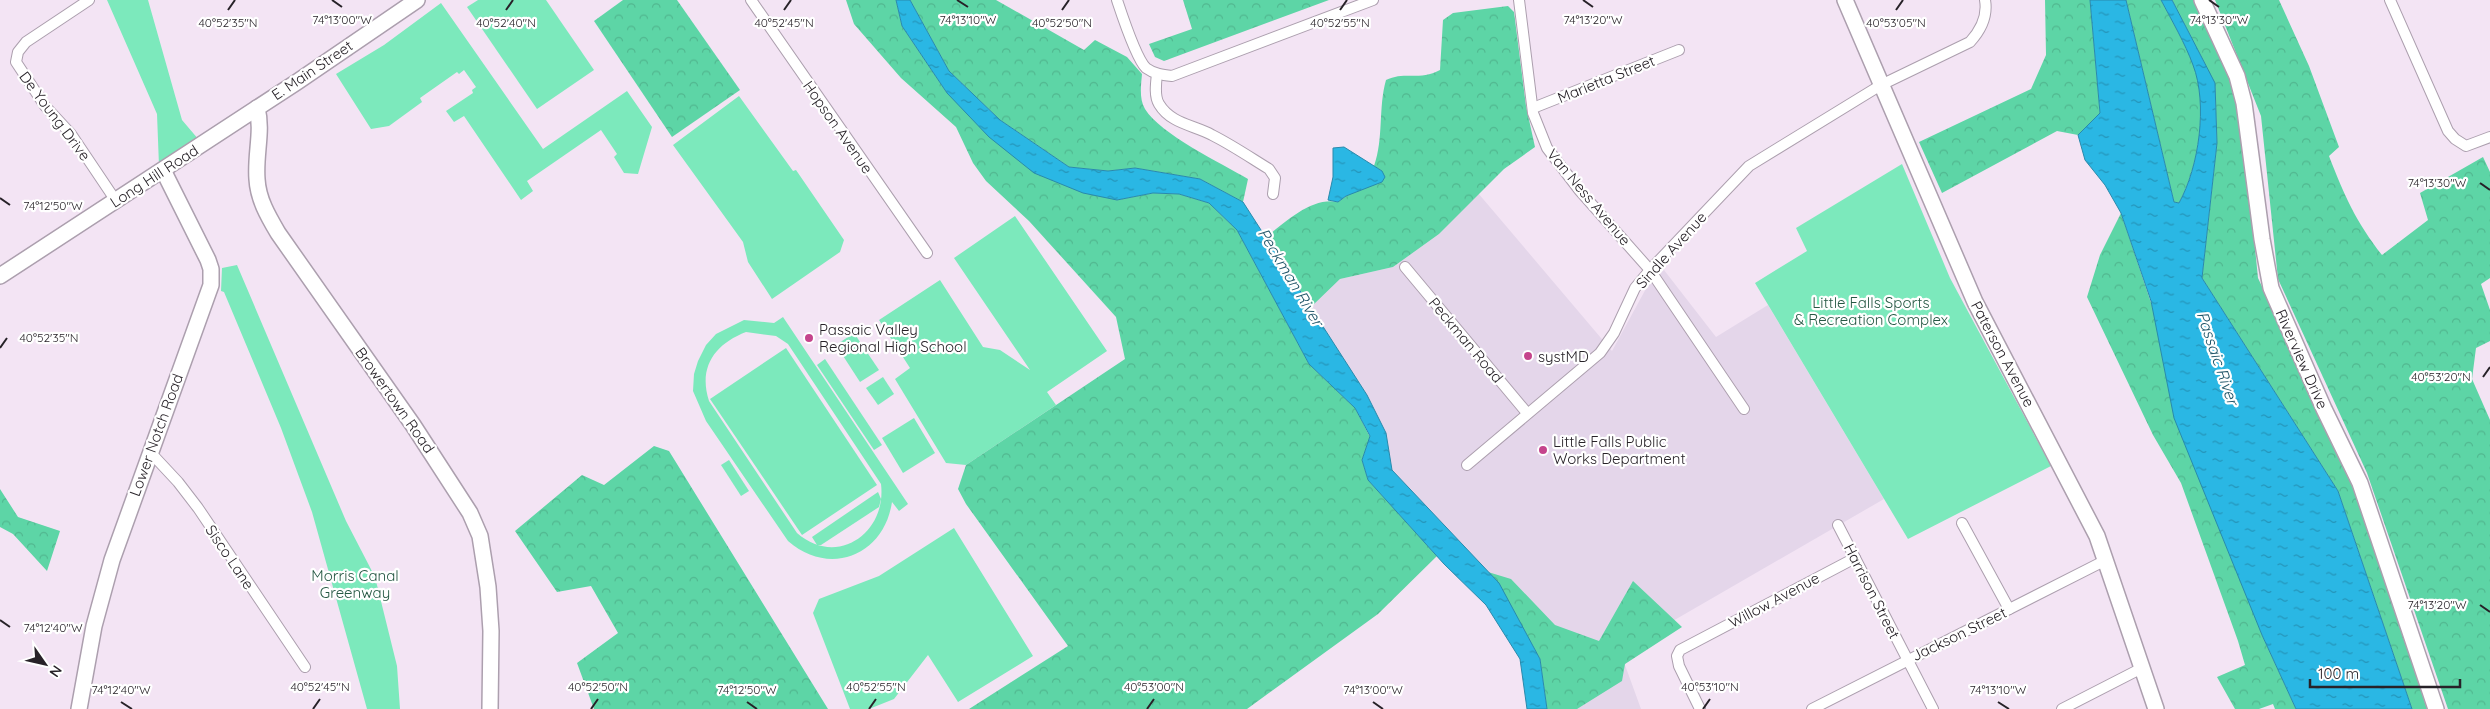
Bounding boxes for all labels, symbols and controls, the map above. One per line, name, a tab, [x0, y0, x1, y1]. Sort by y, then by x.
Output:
text: 74°13'00"W	[312, 12, 372, 27]
text: 74°13'10"W	[940, 12, 997, 27]
text: 74°13'20"W	[1563, 12, 1623, 27]
text: 74°13'30"W	[2190, 12, 2249, 27]
text: 40°52'35"N	[198, 15, 258, 30]
text: 40°52'40"N	[476, 15, 536, 30]
text: 40°52'45"N	[754, 15, 814, 30]
text: 40°52'50"N	[1032, 15, 1092, 30]
text: 40°52'55"N	[1310, 15, 1370, 30]
text: 40°53'05"N	[1866, 15, 1926, 30]
street label: E. Main Street	[268, 36, 356, 104]
street label: Marietta Street	[1555, 51, 1657, 107]
street label: De Young Drive	[15, 68, 95, 164]
street label: Hopson Avenue	[799, 77, 877, 177]
street label: Long Hill Road	[106, 140, 202, 212]
street label: Van Ness Avenue	[1543, 145, 1635, 249]
text: 74°13'30"W	[2408, 175, 2467, 190]
text: 74°12'50"W	[23, 198, 83, 213]
street label: Sindle Avenue	[1632, 208, 1710, 292]
water label: Peckman River	[1254, 224, 1329, 331]
street label: Peckman Road	[1425, 293, 1507, 387]
park label: Little Falls Sports & Recreation Complex	[1794, 293, 1948, 329]
street label: Paterson Avenue	[1967, 298, 2039, 410]
street label: Riverview Drive	[2272, 306, 2332, 412]
water label: Passaic River	[2193, 309, 2244, 409]
place label: Passaic Valley Regional High School	[819, 320, 967, 356]
text: 40°52'35"N	[19, 330, 79, 345]
marker: Passaic Valley Regional High School	[803, 332, 815, 344]
street label: Browertown Road	[351, 343, 439, 457]
place label: systMD	[1538, 347, 1589, 366]
marker: systMD	[1522, 350, 1534, 362]
text: 40°53'20"N	[2411, 369, 2471, 384]
street label: Lower Notch Road	[125, 371, 187, 499]
place label: Little Falls Public Works Department	[1553, 432, 1686, 468]
marker: Little Falls Public Works Department	[1537, 444, 1549, 456]
street label: Sisco Lane	[201, 521, 259, 593]
street label: Harrison Street	[1840, 540, 1904, 642]
park label: Morris Canal Greenway	[311, 566, 399, 602]
street label: Willow Avenue	[1725, 568, 1823, 632]
text: 74°13'20"W	[2407, 597, 2467, 612]
street label: Jackson Street	[1908, 603, 2010, 665]
text: 74°12'40"W	[23, 620, 83, 635]
north arrow	[20, 639, 70, 689]
scale bar	[2310, 656, 2460, 688]
text: N	[45, 662, 66, 681]
text: 100 m	[2318, 664, 2359, 683]
text: 40°52'45"N	[290, 679, 350, 694]
text: 40°52'50"N	[568, 679, 628, 694]
text: 40°52'55"N	[846, 679, 906, 694]
text: 40°53'00"N	[1124, 679, 1184, 694]
text: 40°53'10"N	[1681, 679, 1739, 694]
text: 74°12'40"W	[91, 682, 151, 697]
text: 74°12'50"W	[717, 682, 777, 697]
text: 74°13'00"W	[1343, 682, 1403, 697]
text: 74°13'10"W	[1970, 682, 2027, 697]

